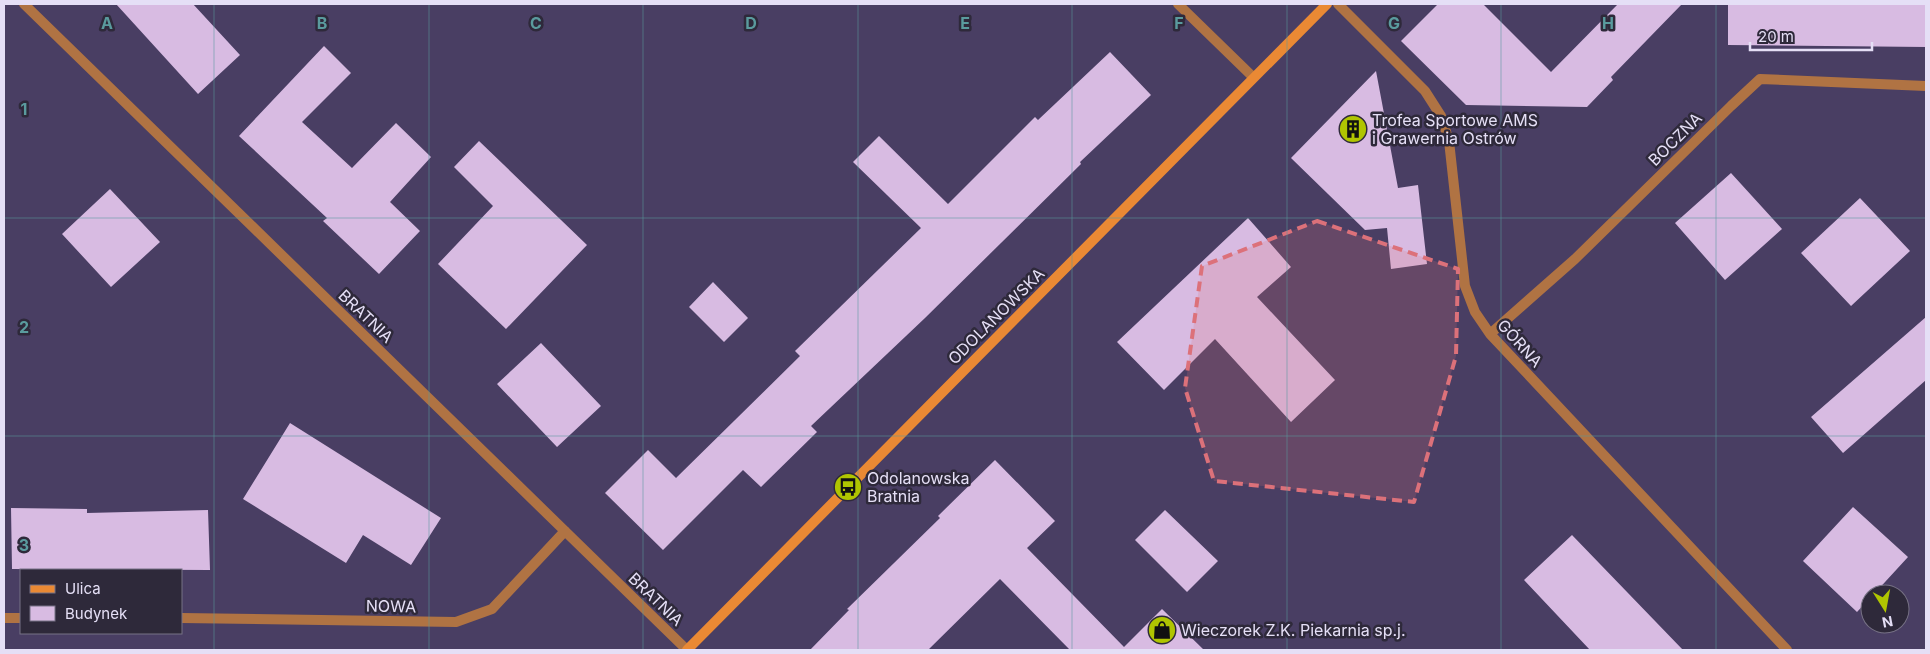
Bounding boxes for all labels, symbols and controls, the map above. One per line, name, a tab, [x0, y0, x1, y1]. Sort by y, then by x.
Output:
text: A	[101, 13, 113, 33]
text: B	[317, 13, 327, 33]
text: C	[530, 13, 542, 33]
text: D	[745, 13, 757, 33]
text: E	[960, 13, 970, 33]
text: F	[1174, 13, 1184, 33]
text: G	[1388, 13, 1400, 33]
text: H	[1602, 13, 1614, 33]
scale bar	[1750, 20, 1872, 52]
text: 20 m	[1758, 27, 1794, 46]
text: 1	[21, 99, 27, 119]
street label: BOCZNA	[1644, 108, 1706, 170]
place label: Trofea Sportowe AMS i Grawernia Ostrów	[1372, 110, 1538, 148]
building icon: Trofea Sportowe AMS i Grawernia Ostrów	[1338, 114, 1368, 144]
street label: ODOLANOWSKA	[944, 264, 1048, 368]
street label: BRATNIA	[335, 285, 397, 347]
street label: GÓRNA	[1493, 315, 1547, 371]
text: 2	[19, 317, 29, 337]
place label: Odolanowska Bratnia	[867, 468, 970, 506]
bus stop icon: Odolanowska Bratnia	[833, 472, 863, 502]
text: 3	[19, 535, 29, 555]
street label: BRATNIA	[625, 568, 687, 630]
legend	[20, 569, 182, 634]
text: Ulica	[65, 579, 101, 598]
north arrow	[1860, 584, 1910, 634]
street label: NOWA	[366, 596, 416, 616]
text: Budynek	[65, 604, 128, 623]
text: N	[1881, 613, 1894, 632]
shop icon: Wieczorek Z.K. Piekarnia sp.j.	[1147, 615, 1177, 645]
place label: Wieczorek Z.K. Piekarnia sp.j.	[1181, 620, 1406, 640]

